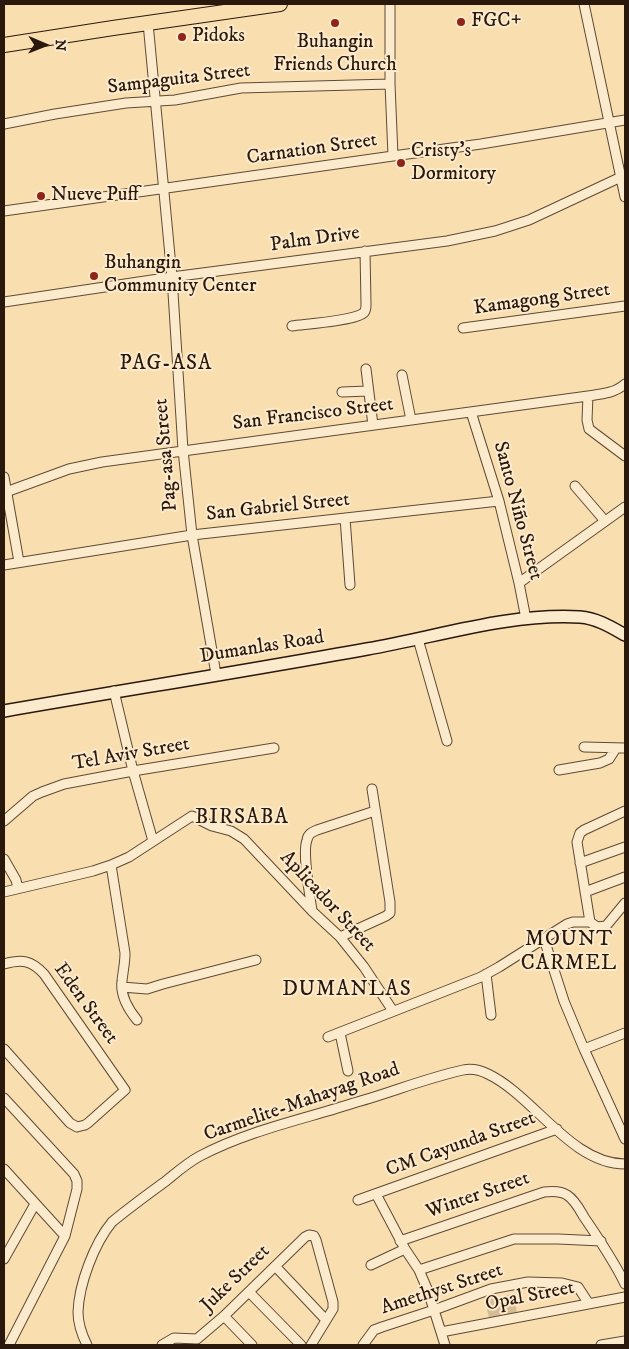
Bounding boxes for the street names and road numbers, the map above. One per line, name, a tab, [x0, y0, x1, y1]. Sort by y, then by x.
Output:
street label: Sampaguita Street	[106, 59, 252, 101]
street label: Carnation Street	[245, 129, 379, 171]
street label: Palm Drive	[269, 222, 361, 258]
street label: Kamagong Street	[472, 279, 612, 321]
street label: San Francisco Street	[231, 393, 395, 437]
street label: Pag-asa Street	[150, 398, 184, 512]
street label: Santo Niño Street	[487, 439, 547, 583]
street label: San Gabriel Street	[205, 489, 351, 527]
street label: Dumanlas Road	[198, 626, 326, 670]
street label: Tel Aviv Street	[71, 733, 191, 777]
street label: Aplicador Street	[274, 846, 380, 958]
street label: Eden Street	[48, 959, 122, 1049]
street label: Carmelite-Mahayag Road	[201, 1058, 403, 1148]
street label: CM Cayunda Street	[383, 1107, 539, 1183]
street label: Winter Street	[423, 1167, 533, 1225]
street label: Juke Street	[196, 1240, 276, 1318]
street label: Amethyst Street	[378, 1259, 506, 1321]
street label: Opal Street	[483, 1277, 577, 1317]

